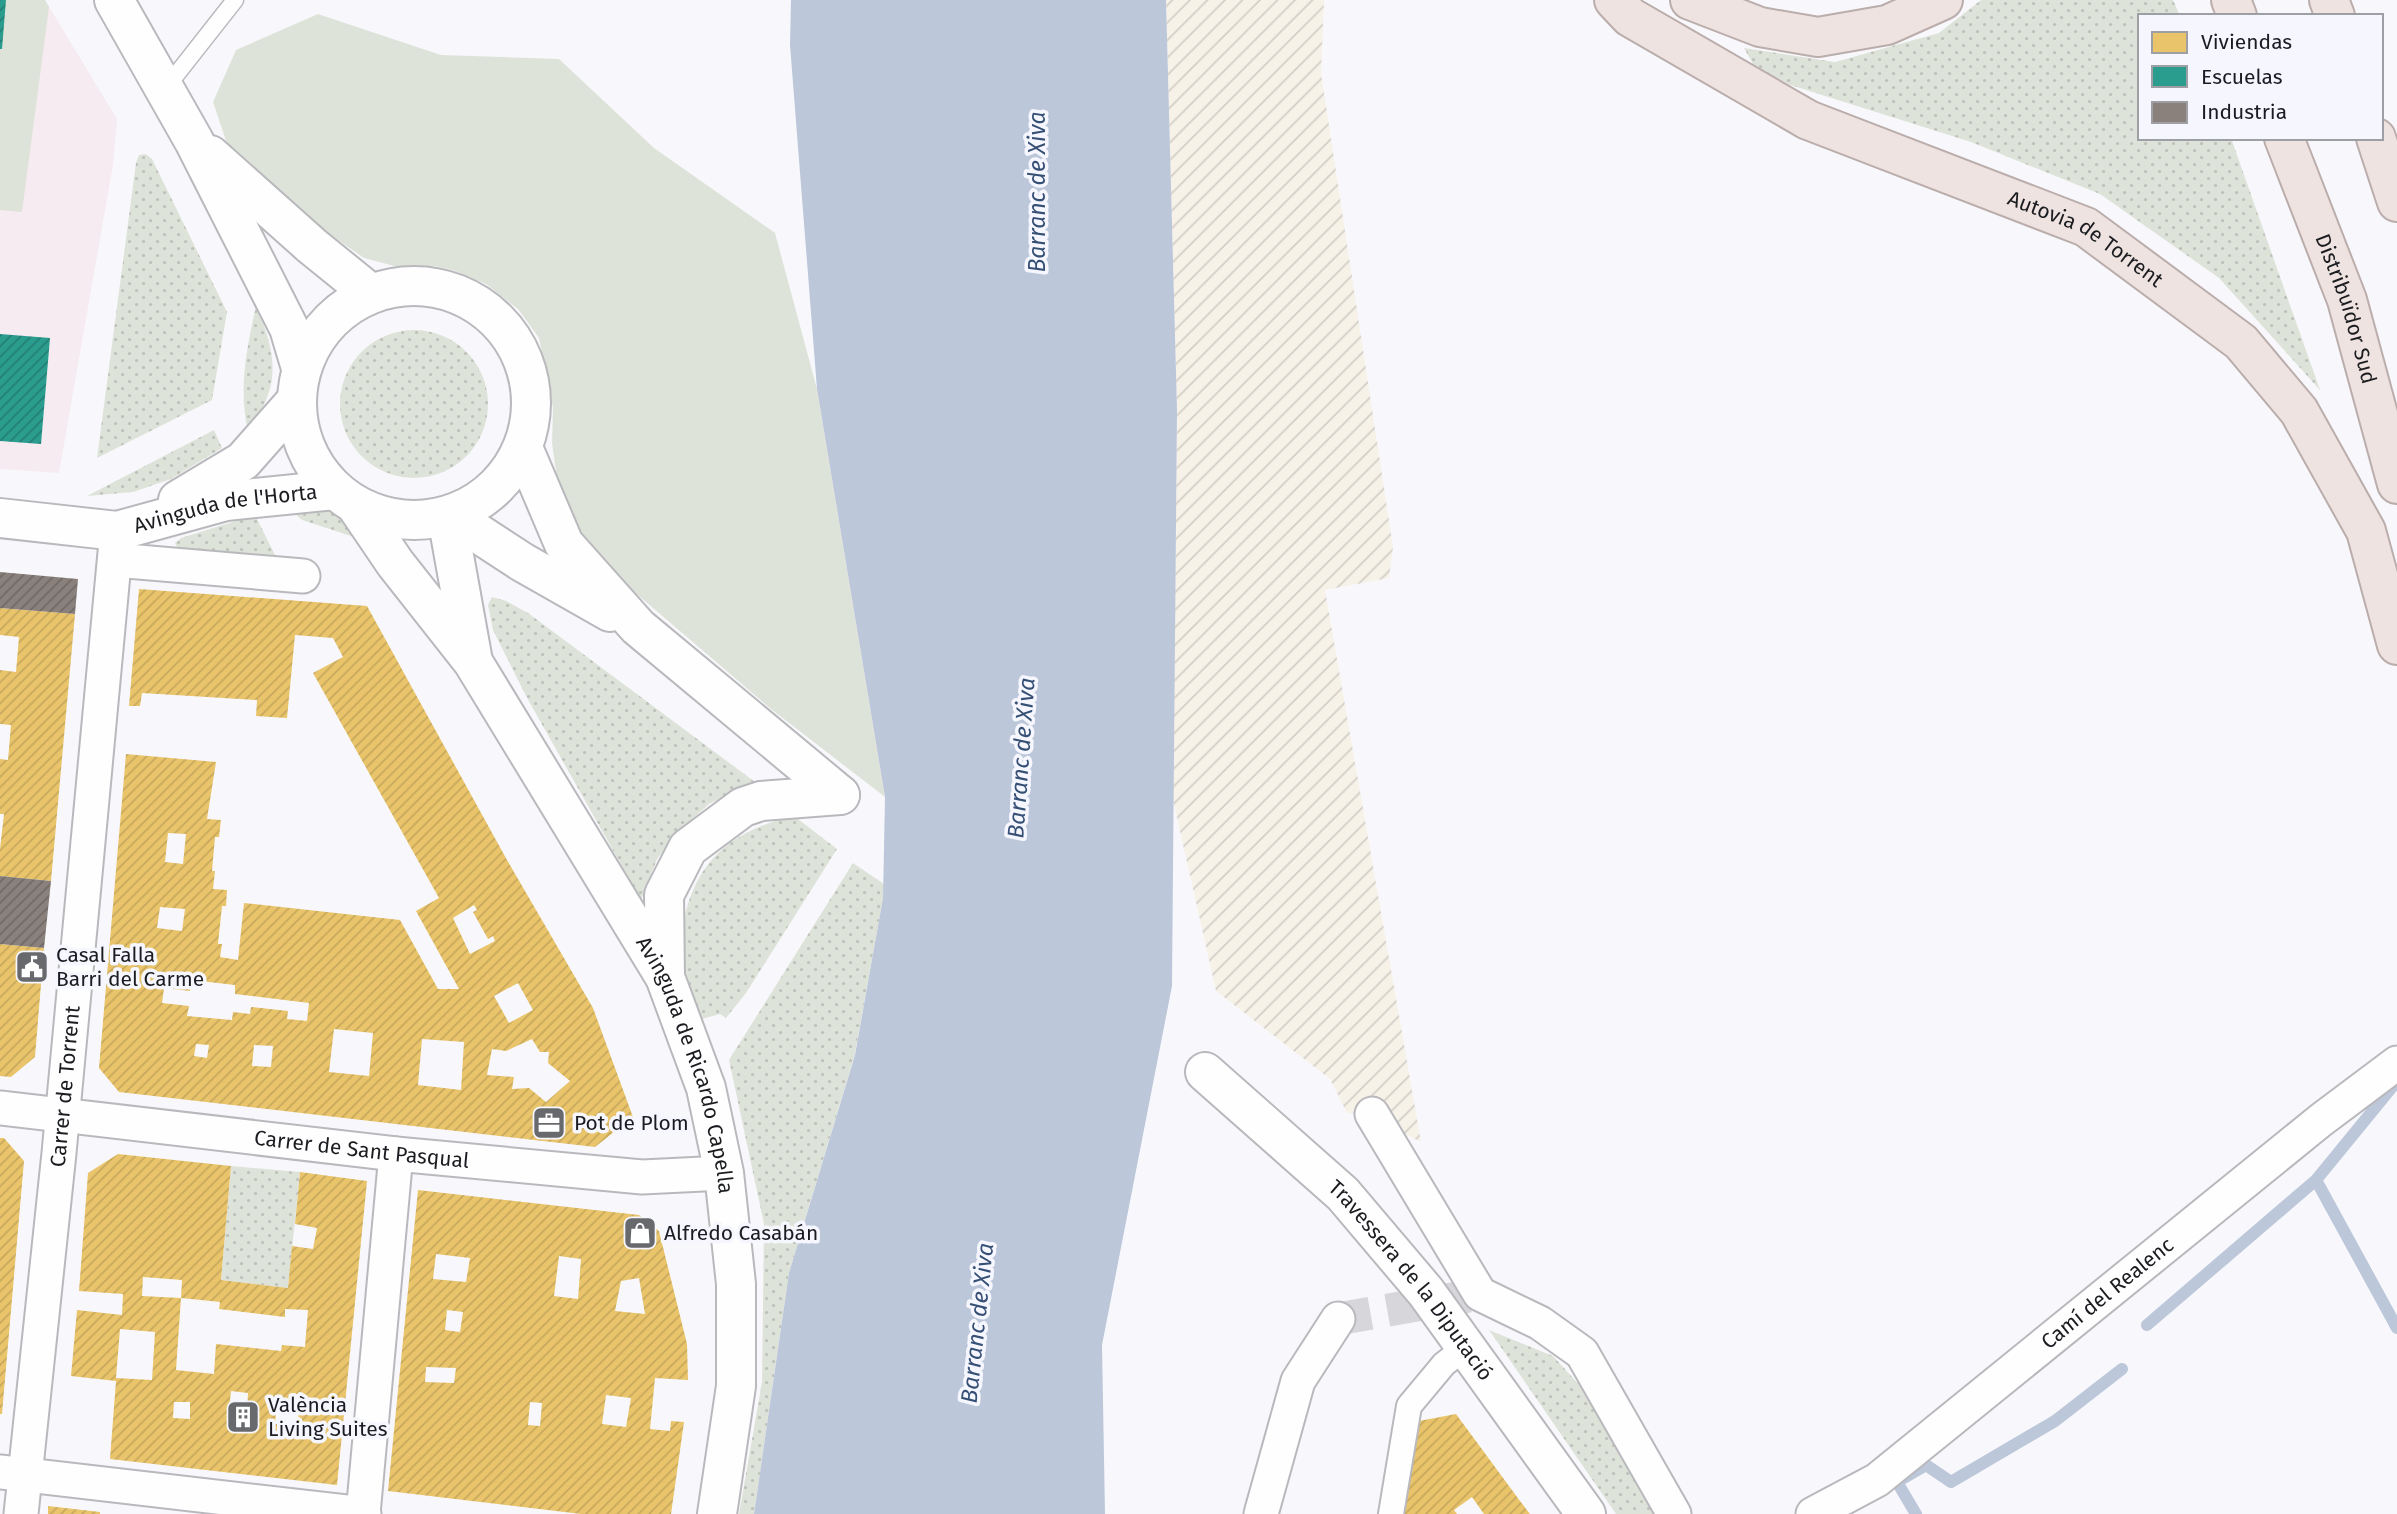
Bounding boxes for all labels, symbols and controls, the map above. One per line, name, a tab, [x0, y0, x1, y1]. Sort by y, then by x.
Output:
legend	[2138, 14, 2383, 140]
text: Viviendas	[2201, 29, 2292, 55]
text: Escuelas	[2201, 64, 2283, 90]
text: Industria	[2201, 99, 2287, 125]
water label: Barranc de Xiva	[1023, 111, 1051, 273]
street label: Autovia de Torrent	[2004, 185, 2169, 293]
street label: Distribuïdor Sud	[2310, 230, 2382, 387]
street label: Avinguda de l'Horta	[131, 479, 318, 539]
water label: Barranc de Xiva	[1001, 677, 1041, 839]
street label: Avinguda de Ricardo Capella	[630, 932, 739, 1195]
place label: Casal Falla Barri del Carme	[56, 942, 204, 992]
public building icon: Casal Falla Barri del Carme	[13, 948, 51, 986]
street label: Carrer de Torrent	[45, 1004, 86, 1168]
office icon: Pot de Plom	[530, 1104, 568, 1142]
place label: Pot de Plom	[574, 1110, 689, 1136]
street label: Carrer de Sant Pasqual	[253, 1125, 470, 1174]
street label: Travessera de la Diputació	[1323, 1174, 1499, 1386]
shop icon: Alfredo Casabán	[621, 1214, 659, 1252]
place label: Alfredo Casabán	[664, 1220, 818, 1246]
street label: Camí del Realenc	[2036, 1232, 2179, 1355]
water label: Barranc de Xiva	[955, 1241, 999, 1405]
place label: València Living Suites	[268, 1392, 388, 1442]
building icon: València Living Suites	[224, 1398, 262, 1436]

